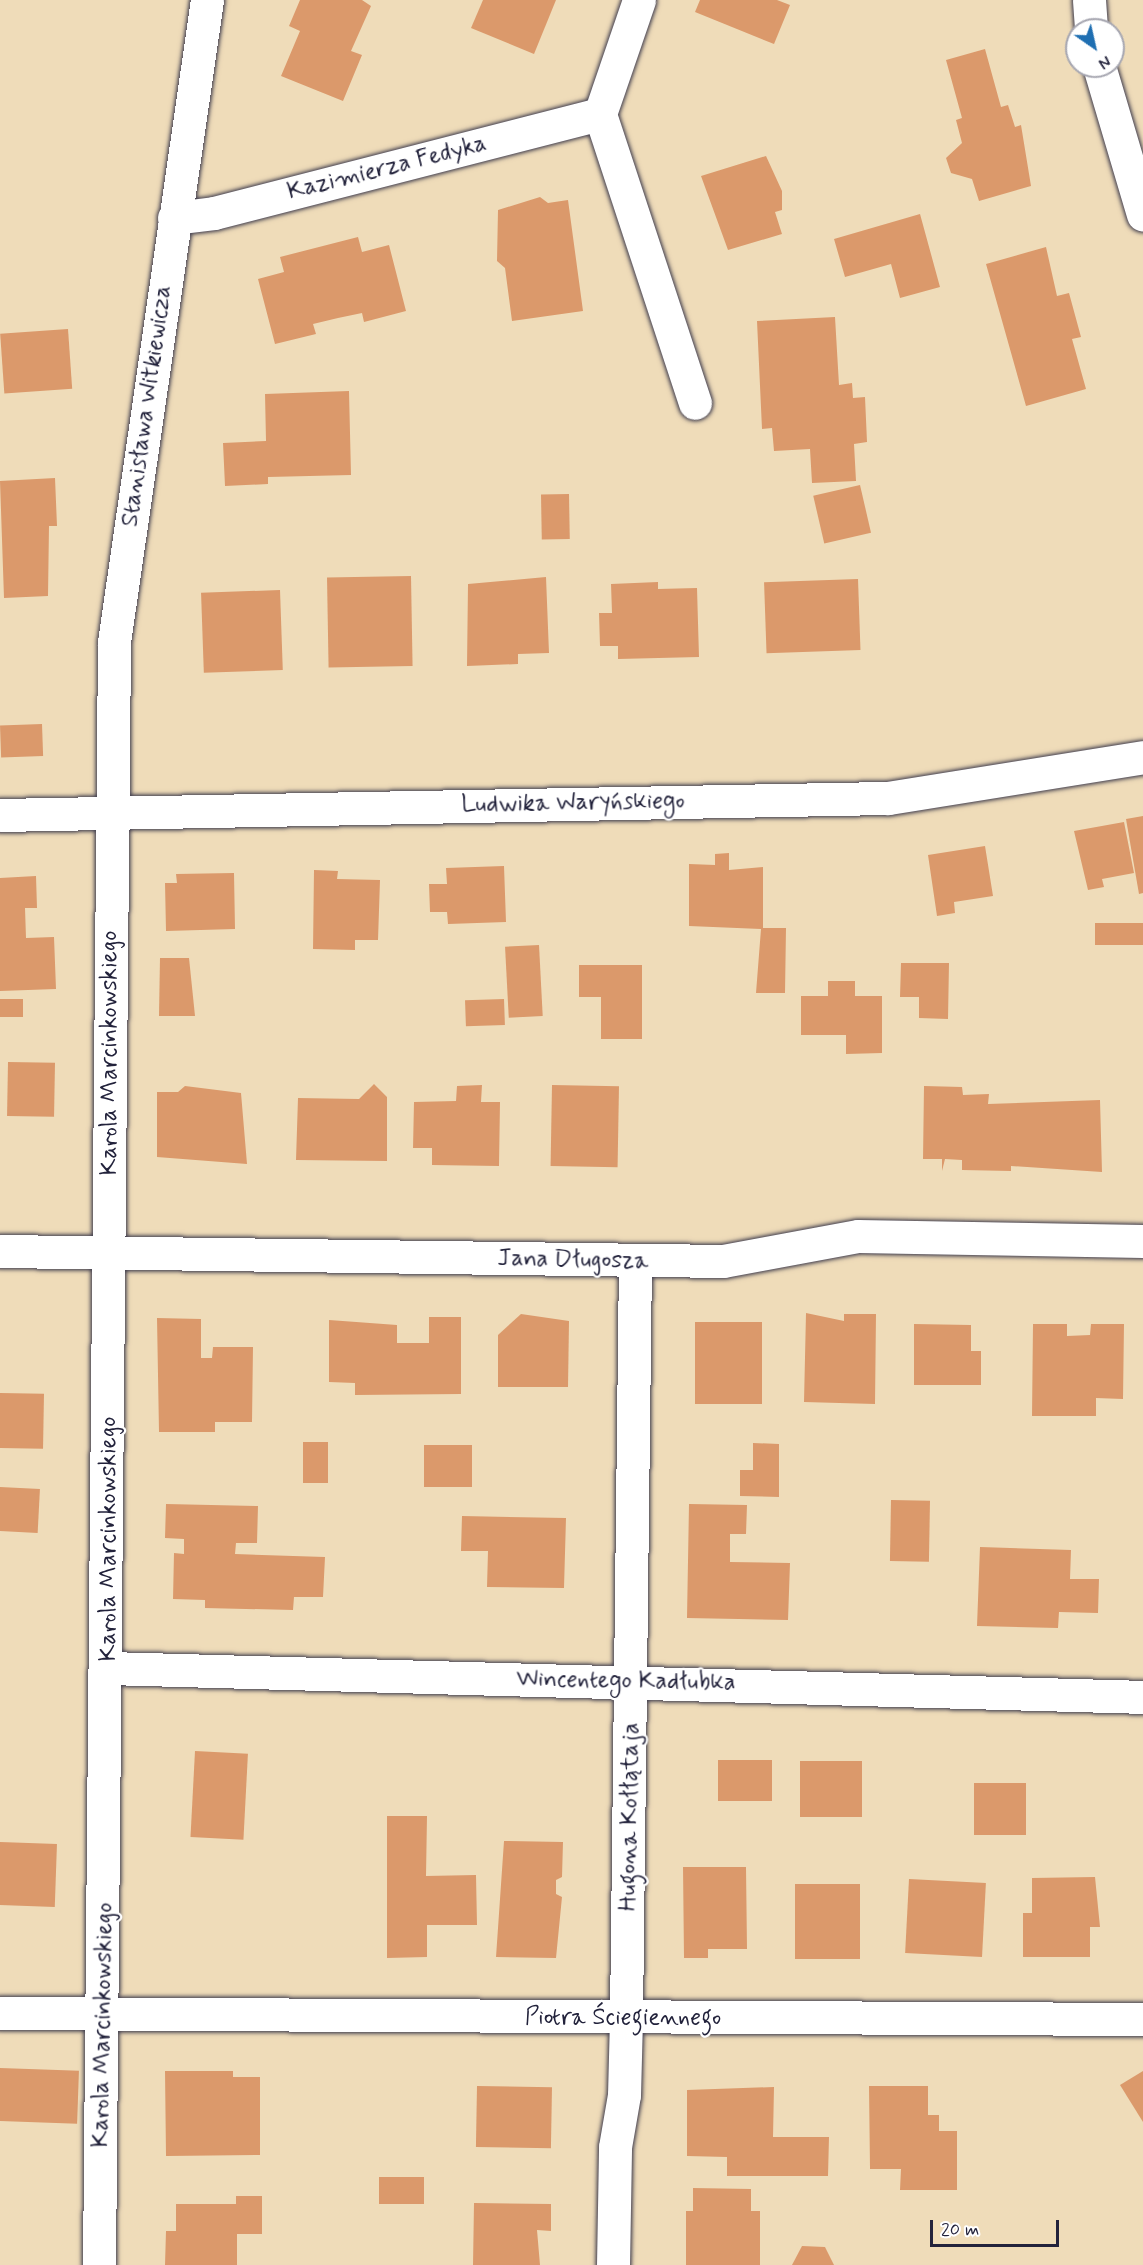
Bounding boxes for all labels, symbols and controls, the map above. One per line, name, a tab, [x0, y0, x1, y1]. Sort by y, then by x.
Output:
north arrow	[1065, 18, 1125, 78]
text: N	[1094, 50, 1115, 73]
street label: Kazimierza Fedyka	[285, 129, 489, 207]
street label: Stanisława Witkiewicza	[116, 282, 178, 530]
street label: Ludwika Waryńskiego	[461, 787, 685, 819]
street label: Karola Marcinkowskiego	[96, 930, 124, 1176]
street label: Jana Długosza	[498, 1244, 648, 1276]
street label: Karola Marcinkowskiego	[95, 1416, 123, 1662]
street label: Wincentego Kadłubka	[516, 1665, 736, 1697]
street label: Hugona Kołłątaja	[614, 1722, 646, 1912]
street label: Karola Marcinkowskiego	[86, 1901, 120, 2149]
street label: Piotra Ściegiennego	[525, 2004, 721, 2032]
scale bar	[933, 2208, 1062, 2246]
text: 20 m	[941, 2218, 979, 2242]

